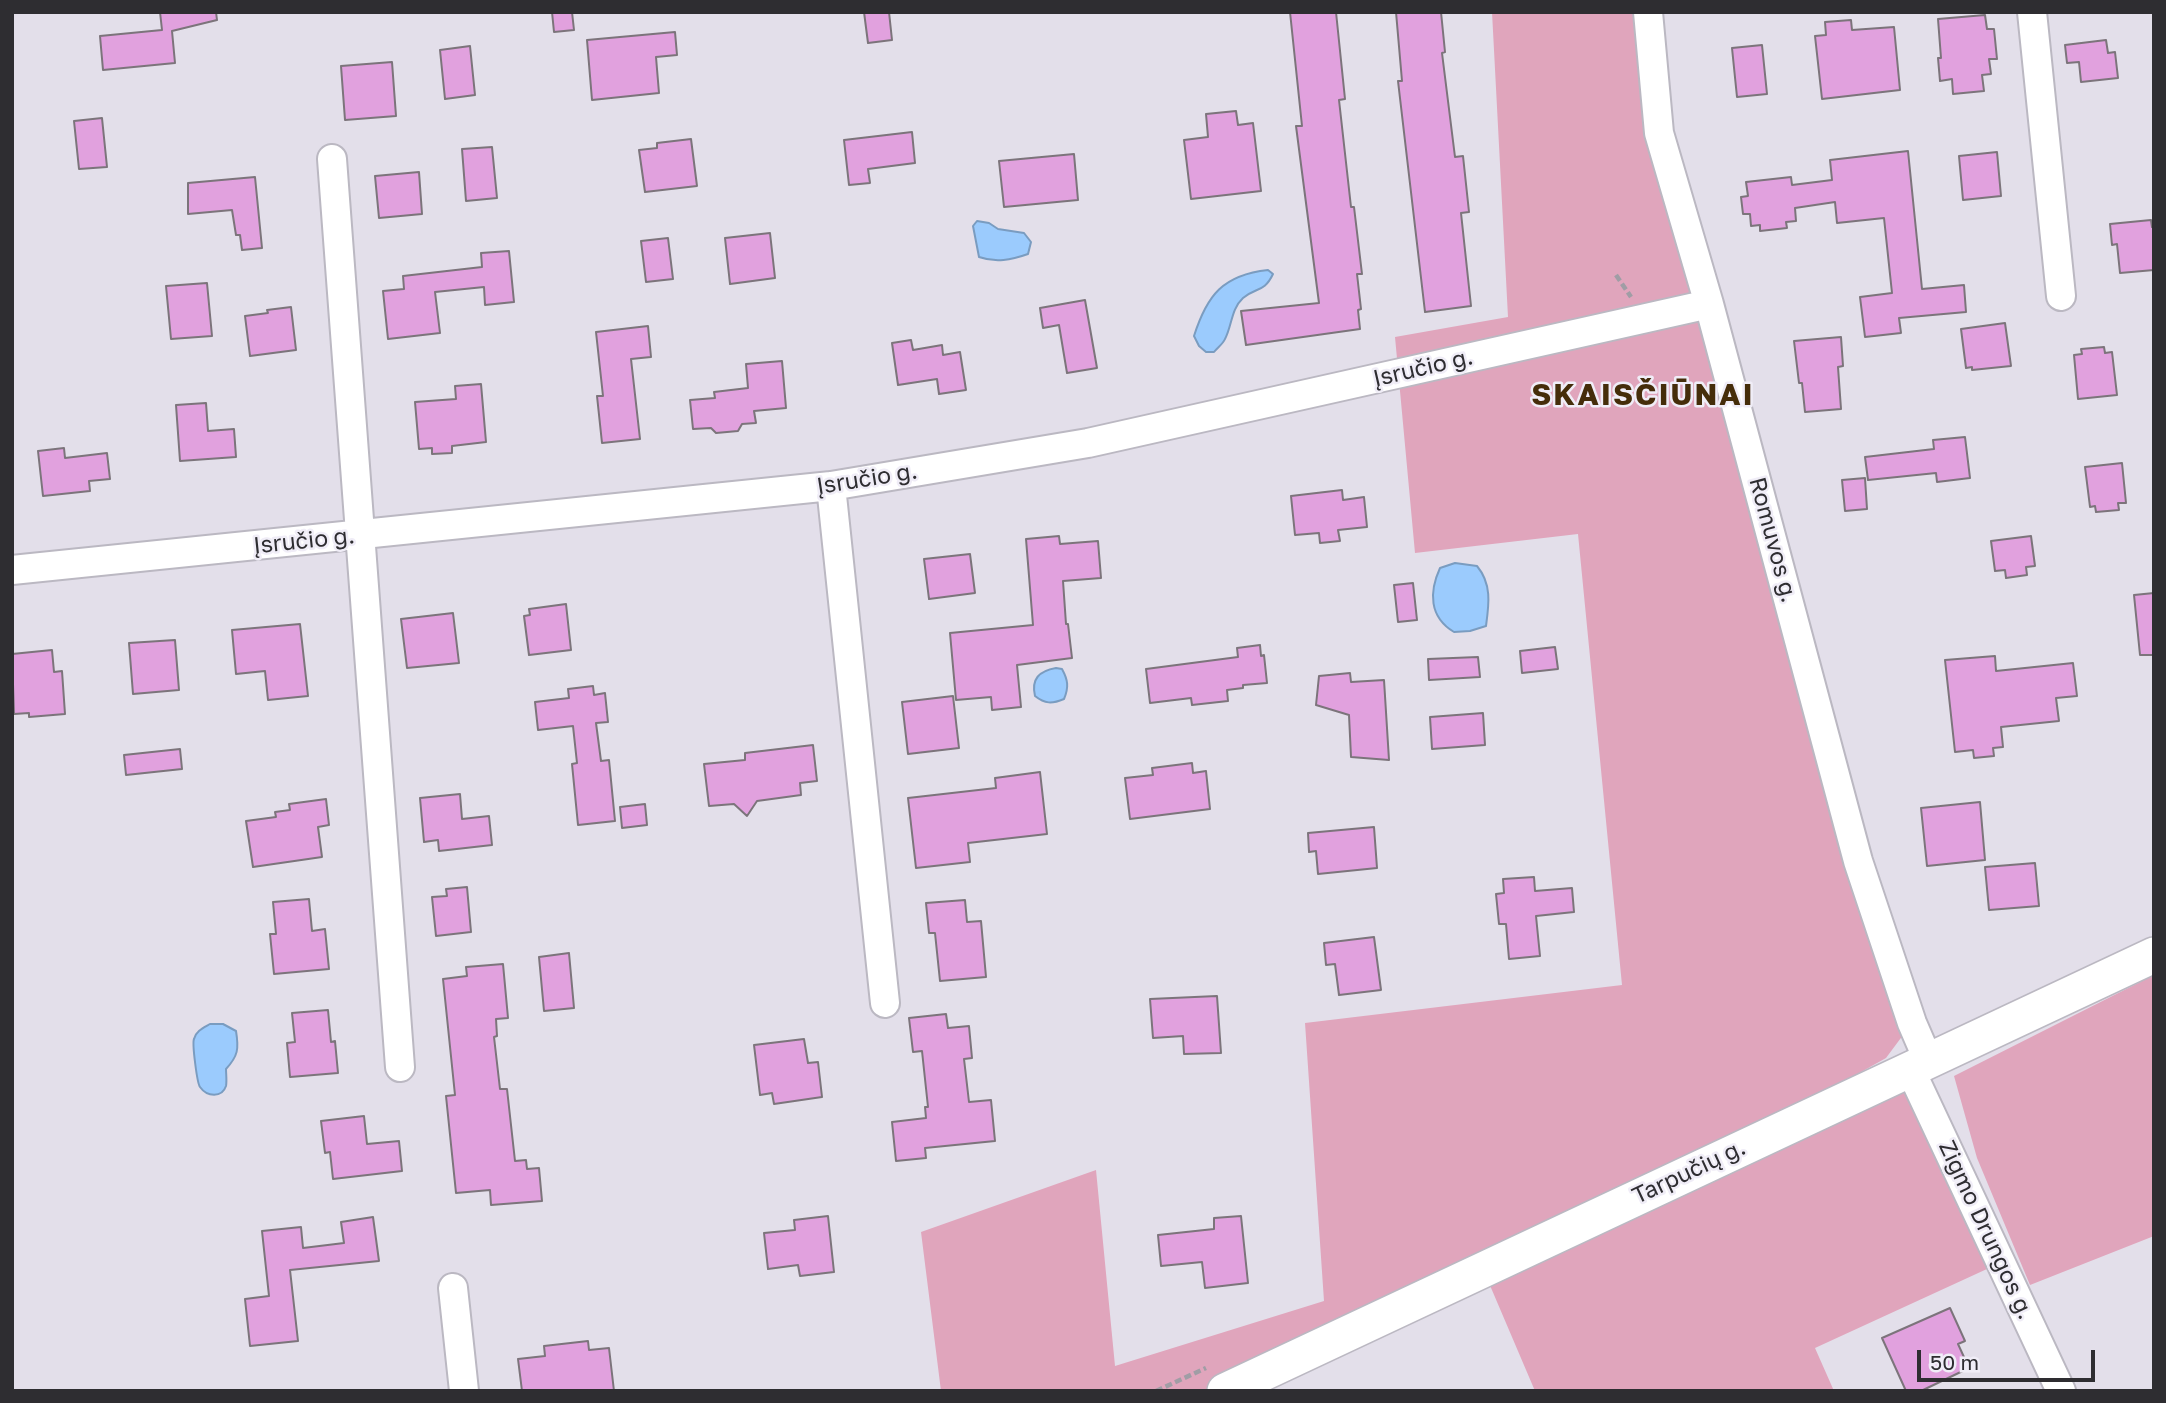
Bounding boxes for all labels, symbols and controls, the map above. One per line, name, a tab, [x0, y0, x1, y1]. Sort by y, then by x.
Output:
street label: Įsručio g.	[1370, 343, 1476, 393]
district label: SKAISČIŪNAI	[1533, 377, 1753, 413]
street label: Įsručio g.	[815, 457, 919, 501]
street label: Romuvos g.	[1743, 474, 1803, 606]
street label: Įsručio g.	[252, 522, 356, 560]
street label: Tarpučių g.	[1628, 1134, 1750, 1210]
street label: Zigmo Drungos g.	[1932, 1136, 2040, 1324]
scale bar	[1921, 1336, 2100, 1380]
text: 50 m	[1930, 1349, 1979, 1375]

